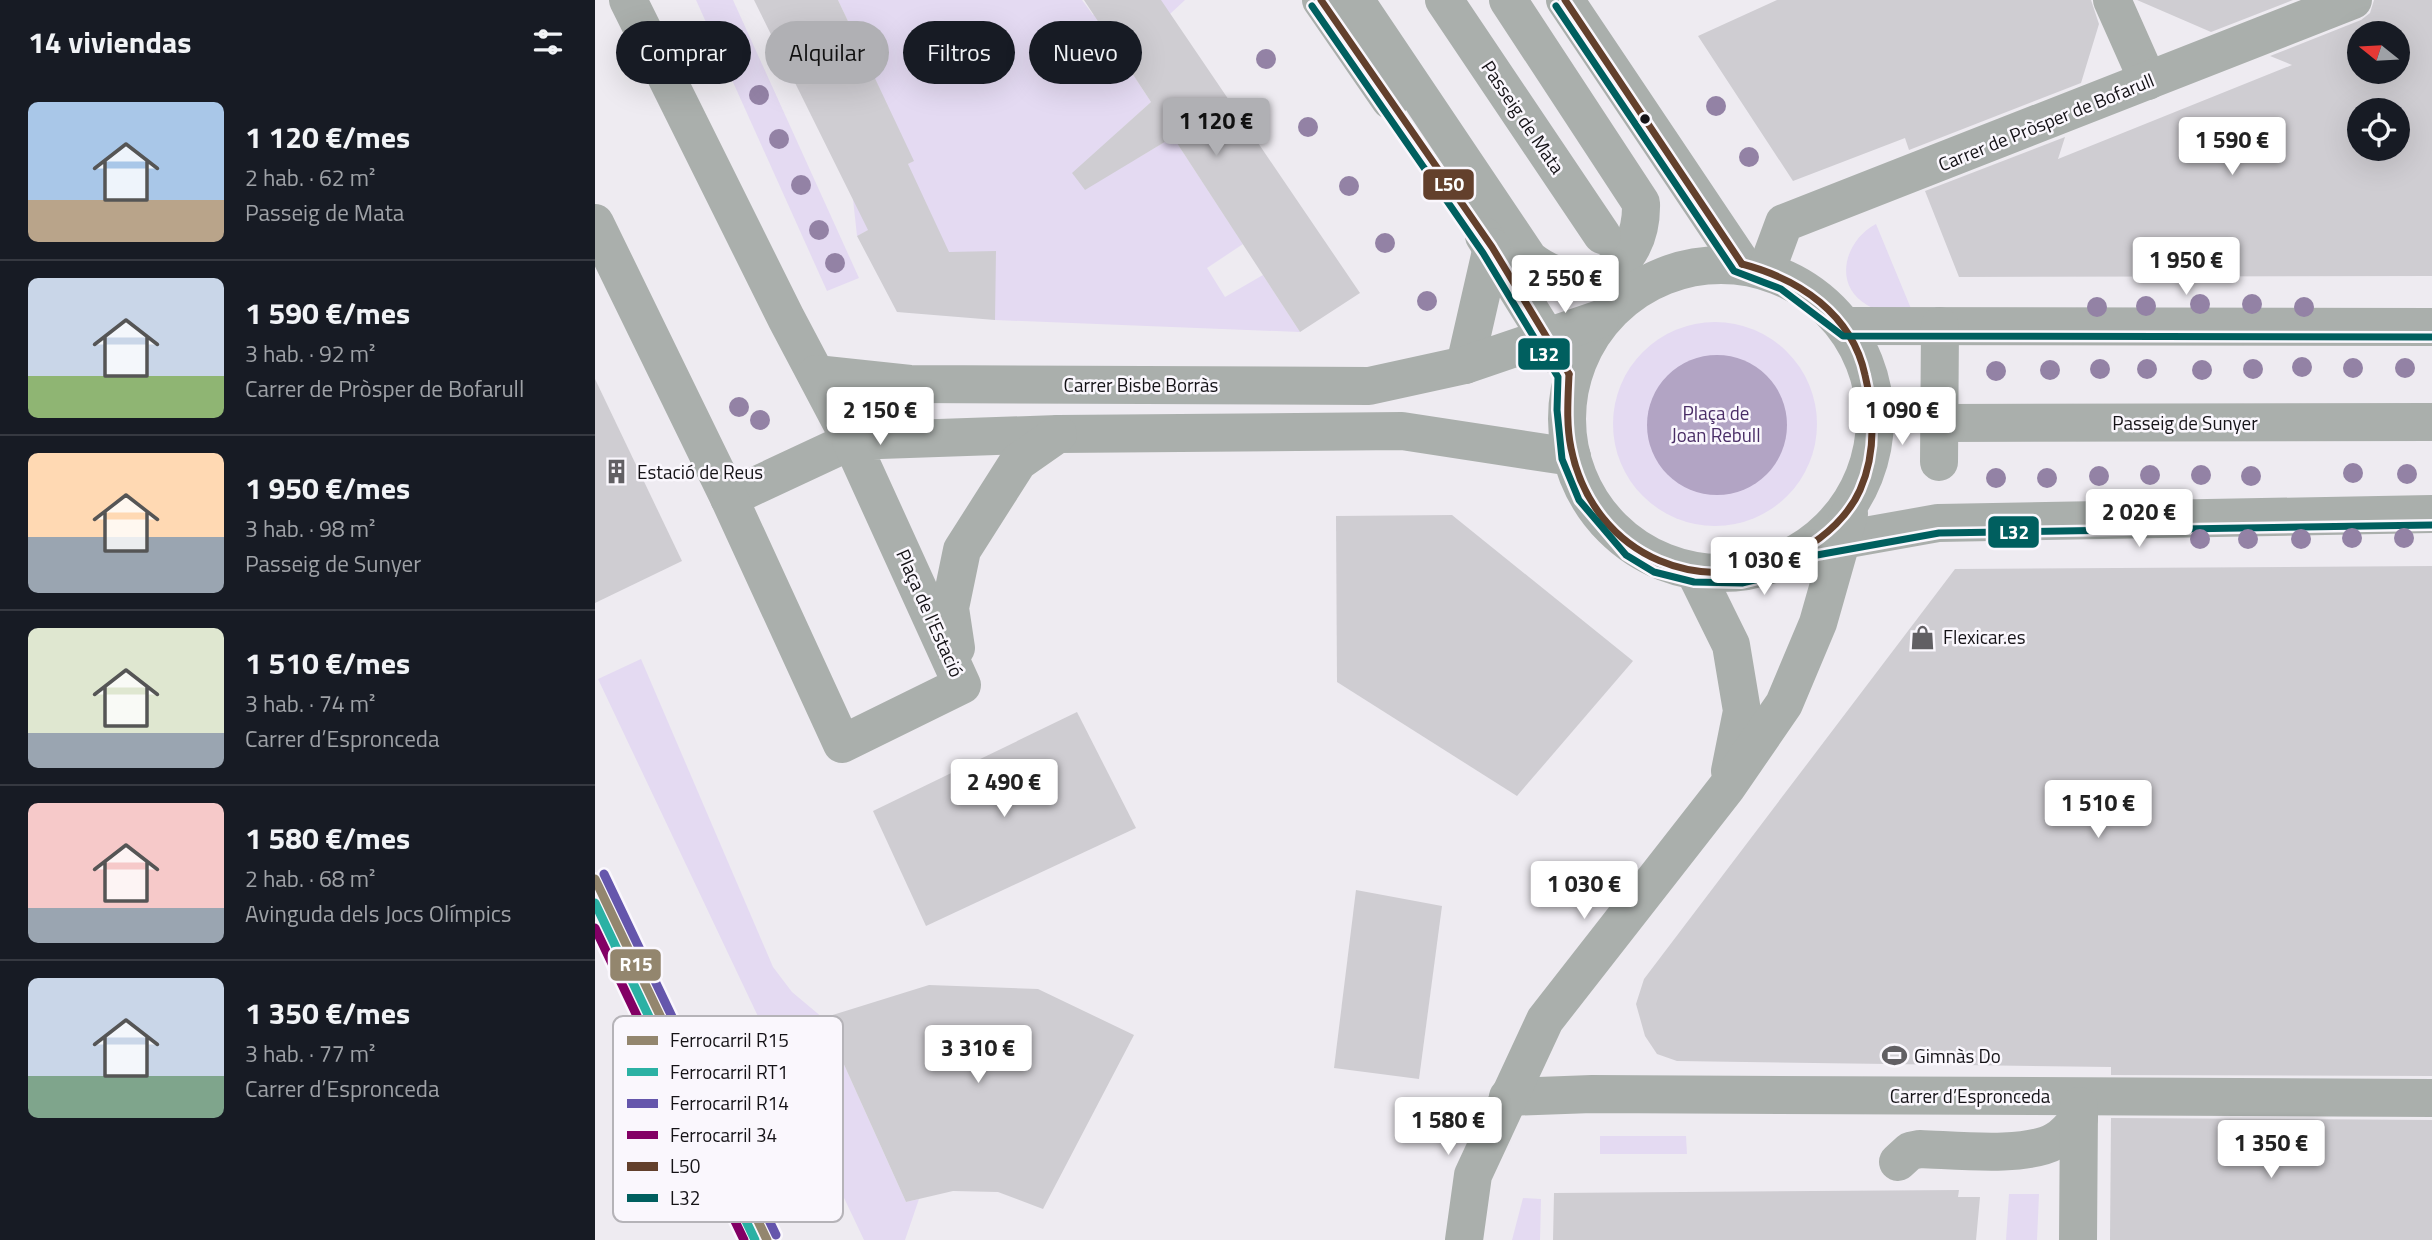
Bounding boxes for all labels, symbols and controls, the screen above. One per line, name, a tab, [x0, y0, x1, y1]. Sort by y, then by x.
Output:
text: 14 viviendas	[28, 19, 191, 65]
chip: Comprar	[616, 21, 751, 84]
chip: Alquilar	[765, 21, 889, 84]
chip: Filtros	[903, 21, 1015, 84]
chip: Nuevo	[1029, 21, 1142, 84]
north arrow	[2347, 21, 2410, 84]
map controls	[2347, 21, 2410, 161]
icon: filters	[529, 23, 567, 61]
street label: Passeig de Mata	[1475, 54, 1572, 180]
street label: Carrer de Pròsper de Bofarull	[1933, 65, 2158, 178]
button: locate	[2347, 98, 2410, 161]
pin: 1 120 €	[1151, 99, 1281, 158]
text: 1 120 €	[1179, 103, 1253, 138]
unlabelled marker	[1638, 112, 1652, 126]
text: 1 120 €/mes	[245, 114, 410, 160]
pin: 1 590 €	[2167, 118, 2297, 177]
text: 1 590 €	[2195, 122, 2269, 157]
icon: home	[84, 130, 168, 214]
text: 2 hab. · 62 m²	[245, 160, 375, 195]
line badge: L50	[1422, 168, 1475, 201]
text: L50	[1434, 169, 1464, 198]
text: Passeig de Mata	[245, 195, 404, 230]
pin: 1 950 €	[2121, 238, 2251, 297]
text: 1 950 €	[2149, 242, 2223, 277]
pin: 2 550 €	[1500, 256, 1630, 315]
text: 2 550 €	[1528, 260, 1602, 295]
text: 1 590 €/mes	[245, 290, 410, 336]
icon: home	[84, 306, 168, 390]
text: 3 hab. · 92 m²	[245, 336, 375, 371]
line badge: L32	[1517, 337, 1571, 371]
text: L32	[1529, 339, 1559, 368]
street label: Carrer Bisbe Borràs	[1064, 370, 1219, 399]
text: Carrer de Pròsper de Bofarull	[245, 371, 524, 406]
pin: 2 150 €	[815, 388, 945, 447]
pin: 1 090 €	[1837, 388, 1967, 447]
text: 2 150 €	[843, 392, 917, 427]
text: 1 090 €	[1865, 392, 1939, 427]
park label: Plaça de Joan Rebull	[1671, 398, 1761, 449]
street label: Passeig de Sunyer	[2112, 408, 2258, 437]
place label: Estació de Reus	[637, 457, 763, 486]
building icon: Estació de Reus	[603, 458, 631, 486]
text: 1 950 €/mes	[245, 465, 410, 511]
icon: home	[84, 481, 168, 565]
pin: 2 020 €	[2074, 490, 2204, 549]
text: 2 020 €	[2102, 494, 2176, 529]
text: 3 hab. · 98 m²	[245, 511, 375, 546]
line badge: L32	[1987, 515, 2040, 549]
text: L32	[1999, 517, 2029, 546]
pin: 1 030 €	[1699, 538, 1829, 597]
text: 1 030 €	[1727, 542, 1801, 577]
street label: Plaça de l'Estació	[889, 544, 972, 681]
text: Passeig de Sunyer	[245, 546, 421, 581]
place label: Flexicar.es	[1943, 622, 2026, 651]
shop icon: Flexicar.es	[1909, 623, 1937, 651]
text: 1 510 €/mes	[245, 640, 410, 686]
icon: home	[84, 656, 168, 740]
text: 3 hab. · 74 m²	[245, 686, 375, 721]
text: Carrer d’Espronceda	[245, 721, 439, 756]
pin: 2 490 €	[939, 760, 1069, 819]
text: 2 490 €	[967, 764, 1041, 799]
pin: 1 510 €	[2033, 780, 2163, 840]
text: 1 510 €	[2061, 785, 2135, 820]
text: 1 580 €/mes	[245, 815, 410, 861]
icon: home	[84, 831, 168, 915]
text: 2 hab. · 68 m²	[245, 861, 375, 896]
pin: 1 030 €	[1519, 862, 1649, 921]
text: 1 030 €	[1547, 866, 1621, 901]
text: Avinguda dels Jocs Olímpics	[245, 896, 511, 931]
line badge: R15	[609, 948, 662, 982]
text: R15	[619, 949, 653, 978]
text: 1 350 €/mes	[245, 990, 410, 1036]
icon: home	[84, 1006, 168, 1090]
legend	[613, 1016, 843, 1222]
text: Ferrocarril R15	[670, 1025, 789, 1054]
pin: 3 310 €	[913, 1026, 1043, 1085]
text: 3 310 €	[941, 1030, 1015, 1065]
text: 3 hab. · 77 m²	[245, 1036, 375, 1071]
place label: Gimnàs Do	[1914, 1041, 2001, 1070]
sports icon: Gimnàs Do	[1880, 1042, 1908, 1070]
text: Ferrocarril RT1	[670, 1057, 788, 1086]
text: Carrer d’Espronceda	[245, 1071, 439, 1106]
street label: Carrer d’Espronceda	[1890, 1081, 2051, 1110]
text: Ferrocarril R14	[670, 1088, 789, 1117]
pin: 1 580 €	[1383, 1098, 1513, 1157]
text: 1 580 €	[1411, 1102, 1485, 1137]
text: Ferrocarril 34	[670, 1120, 777, 1149]
pin: 1 350 €	[2206, 1120, 2336, 1180]
text: 1 350 €	[2234, 1125, 2308, 1160]
text: L50	[670, 1151, 700, 1180]
text: L32	[670, 1183, 700, 1212]

